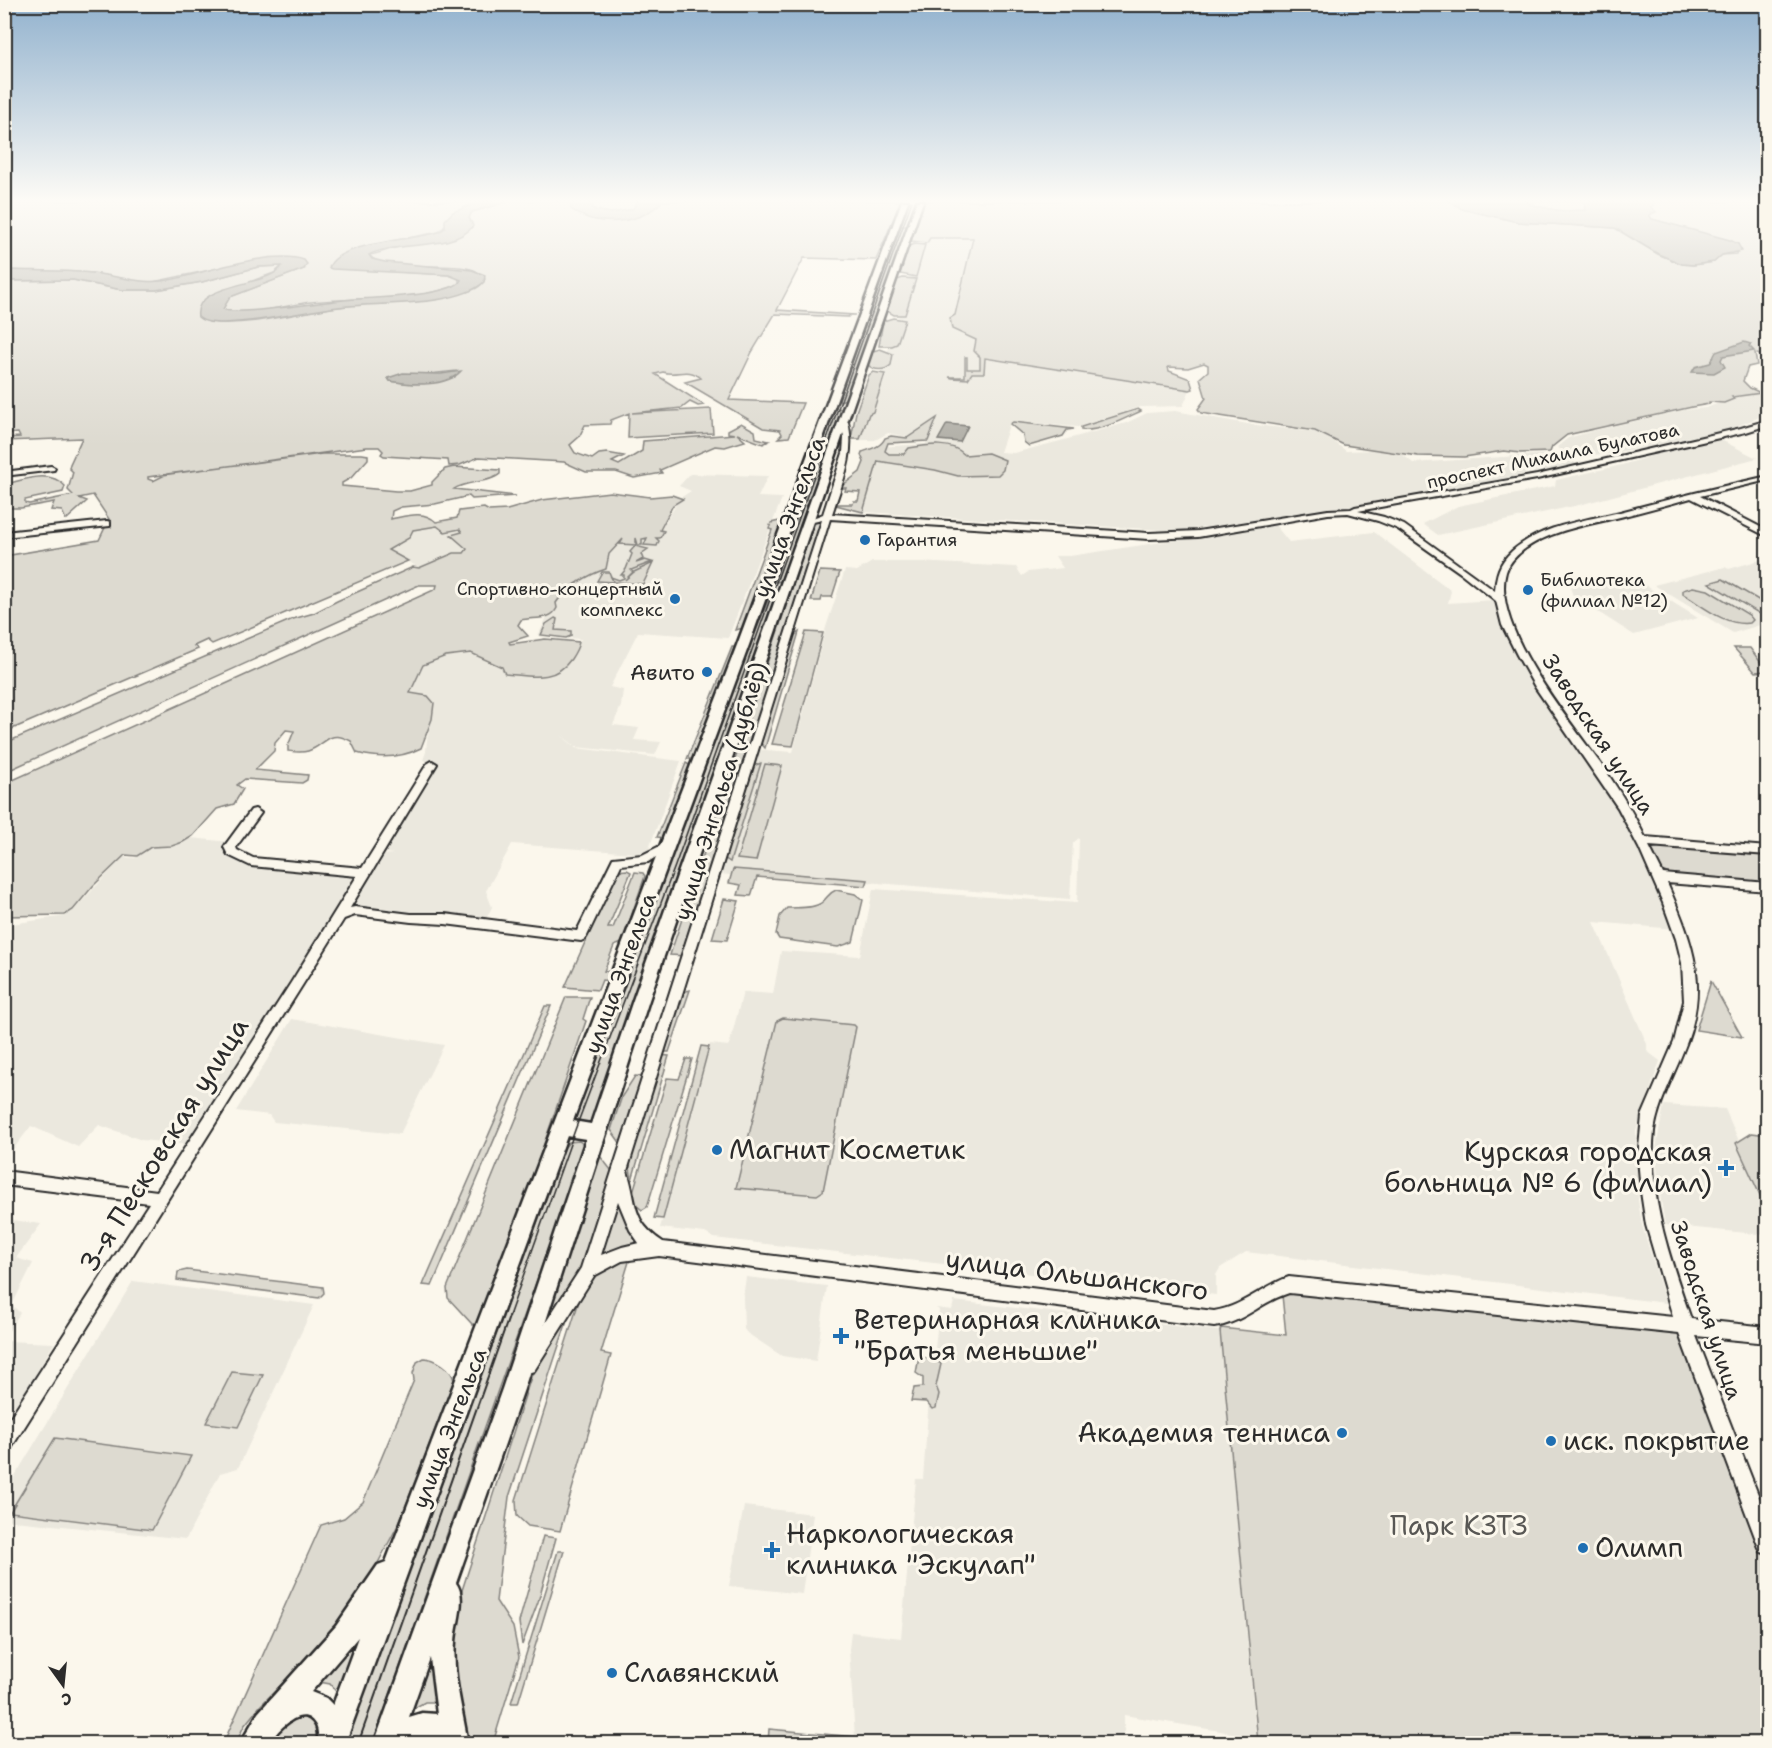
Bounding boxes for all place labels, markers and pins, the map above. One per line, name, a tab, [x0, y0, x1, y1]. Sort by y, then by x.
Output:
place label: Гарантия	[877, 528, 957, 552]
marker: Гарантия	[858, 533, 872, 547]
place label: Библиотека (филиал №12)	[1540, 568, 1668, 613]
place label: Спортивно-концертный комплекс	[457, 577, 663, 622]
marker: Библиотека (филиал №12)	[1521, 583, 1535, 597]
marker: Спортивно-концертный комплекс	[668, 592, 682, 606]
place label: Авито	[630, 658, 695, 687]
marker: Авито	[700, 665, 714, 679]
place label: Магнит Косметик	[729, 1131, 965, 1168]
place label: Курская городская больница № 6 (филиал)	[1384, 1133, 1712, 1201]
marker: Магнит Косметик	[710, 1143, 724, 1157]
marker: Курская городская больница № 6 (филиал)	[1717, 1159, 1735, 1177]
place label: Ветеринарная клиника "Братья меньшие"	[854, 1301, 1161, 1369]
marker: Ветеринарная клиника "Братья меньшие"	[832, 1327, 850, 1345]
place label: Академия тенниса	[1078, 1414, 1330, 1451]
place label: иск. покрытие	[1563, 1422, 1750, 1459]
marker: Академия тенниса	[1335, 1426, 1349, 1440]
marker: иск. покрытие	[1544, 1434, 1558, 1448]
place label: Наркологическая клиника "Эскулап"	[786, 1515, 1036, 1583]
place label: Олимп	[1595, 1529, 1683, 1566]
marker: Наркологическая клиника "Эскулап"	[763, 1541, 781, 1559]
marker: Олимп	[1576, 1541, 1590, 1555]
place label: Славянский	[624, 1654, 779, 1691]
marker: Славянский	[605, 1666, 619, 1680]

